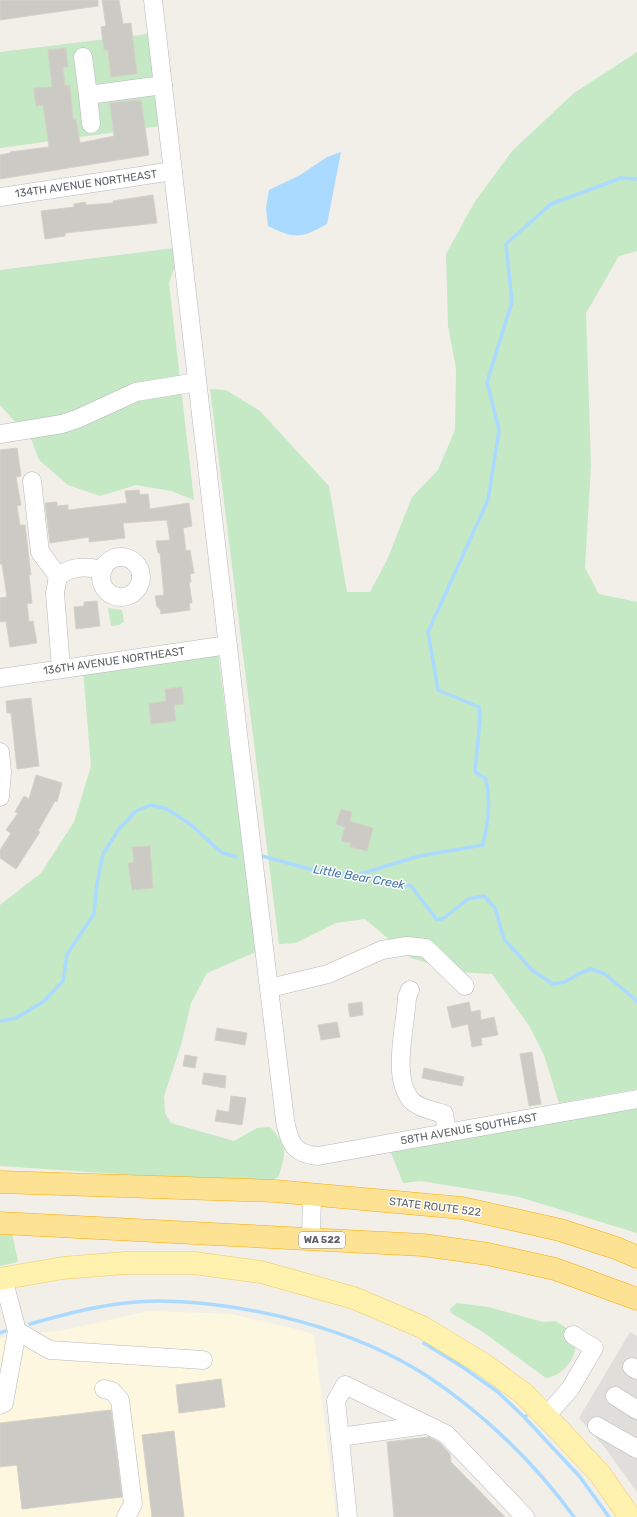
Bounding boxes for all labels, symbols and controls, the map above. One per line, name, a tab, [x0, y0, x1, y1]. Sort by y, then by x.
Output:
street label: 134TH AVENUE NORTHEAST	[14, 167, 159, 200]
street label: 136TH AVENUE NORTHEAST	[42, 645, 186, 677]
water label: Little Bear Creek	[312, 862, 407, 892]
street label: 58TH AVENUE SOUTHEAST	[399, 1110, 539, 1147]
street label: STATE ROUTE 522	[388, 1195, 482, 1219]
road number: WA 522	[299, 1232, 345, 1248]

